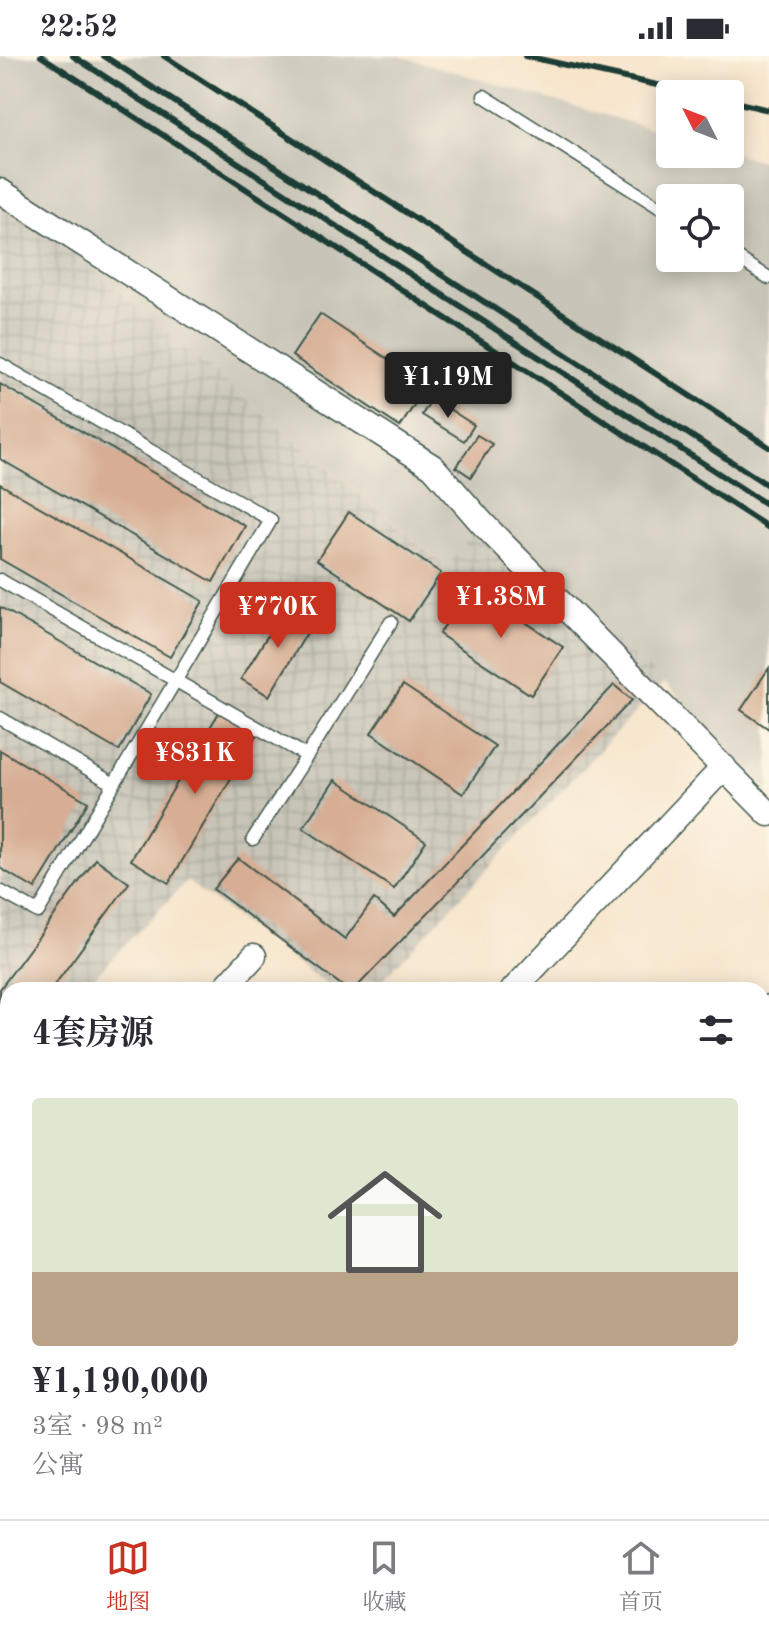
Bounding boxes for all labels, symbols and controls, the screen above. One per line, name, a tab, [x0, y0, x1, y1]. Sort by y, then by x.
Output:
text: 22:52	[40, 13, 118, 43]
north arrow	[656, 80, 744, 168]
map controls	[656, 80, 744, 272]
button: locate	[656, 184, 744, 272]
pin: ¥1.19M	[383, 352, 513, 420]
text: ¥1.19M	[403, 365, 493, 391]
pin: ¥1.38M	[436, 572, 566, 640]
pin: ¥770K	[222, 582, 334, 650]
text: ¥1.38M	[456, 585, 546, 611]
text: ¥770K	[238, 595, 318, 621]
pin: ¥831K	[139, 728, 251, 796]
text: ¥831K	[155, 741, 235, 767]
icon: filters	[694, 1008, 738, 1052]
text: 4套房源	[32, 1018, 154, 1052]
icon: home	[313, 1150, 457, 1294]
text: ¥1,190,000	[32, 1366, 209, 1400]
text: 3室 · 98 m²	[32, 1414, 163, 1440]
text: 公寓	[32, 1453, 84, 1479]
tab: 地图	[106, 1536, 150, 1617]
tab: 收藏	[362, 1536, 407, 1617]
tab: 首页	[619, 1536, 663, 1617]

